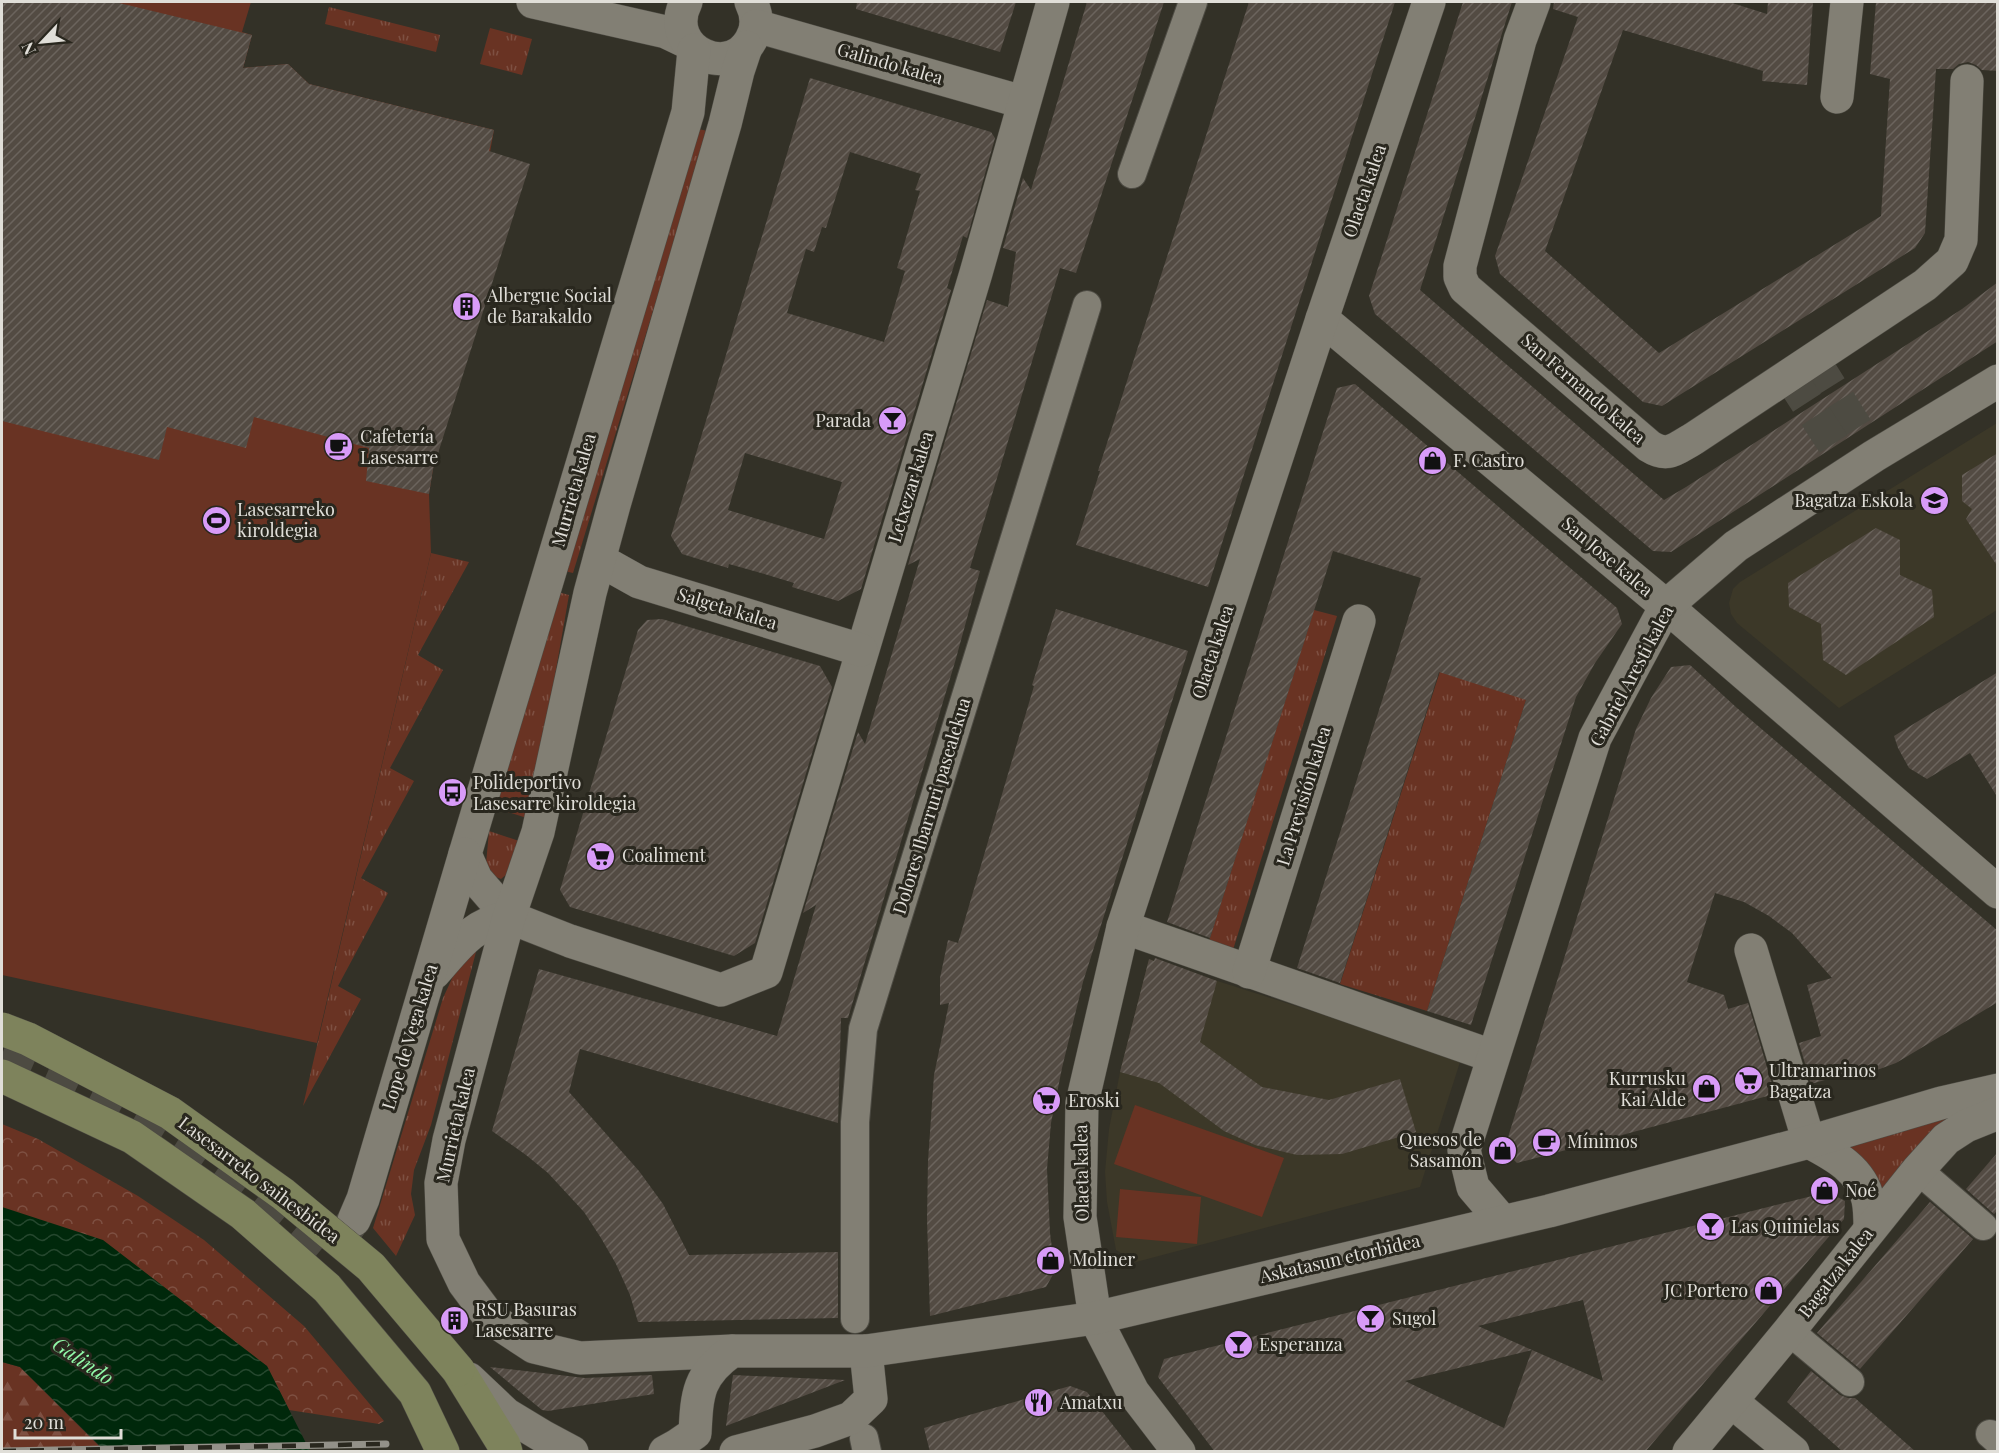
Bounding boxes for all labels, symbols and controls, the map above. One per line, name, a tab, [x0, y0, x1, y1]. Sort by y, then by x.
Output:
north arrow	[12, 12, 72, 72]
street label: Galindo kalea	[835, 37, 946, 90]
text: N	[16, 39, 40, 59]
street label: Olaeta kalea	[1337, 141, 1391, 241]
place label: Albergue Social de Barakaldo	[486, 283, 612, 328]
building icon: Albergue Social de Barakaldo	[450, 290, 482, 322]
street label: San Fernando kalea	[1516, 328, 1651, 449]
bar icon: Parada	[876, 405, 908, 437]
place label: Parada	[815, 408, 871, 432]
place label: Cafetería Lasesarre	[360, 424, 438, 469]
street label: Letxezar kalea	[882, 428, 938, 545]
street label: Murrieta kalea	[545, 430, 601, 549]
cafe icon: Cafetería Lasesarre	[323, 431, 355, 463]
shop icon: F. Castro	[1416, 445, 1448, 477]
place label: F. Castro	[1453, 448, 1525, 472]
school or university icon: Bagatza Eskola	[1918, 485, 1950, 517]
place label: Bagatza Eskola	[1794, 488, 1913, 512]
place label: Lasesarreko kiroldegia	[237, 497, 335, 542]
sports icon: Lasesarreko kiroldegia	[200, 504, 232, 536]
street label: San Jose kalea	[1557, 511, 1658, 601]
street label: Salgeta kalea	[675, 582, 780, 635]
street label: Gabriel Aresti kalea	[1584, 601, 1678, 750]
street label: Olaeta kalea	[1186, 602, 1238, 702]
street label: Dolores Ibarruri pasealekua	[887, 694, 975, 917]
street label: La Previsión kalea	[1270, 723, 1336, 868]
place label: Polideportivo Lasesarre kiroldegia	[473, 770, 636, 815]
bus stop icon: Polideportivo Lasesarre kiroldegia	[436, 777, 468, 809]
supermarket icon: Coaliment	[585, 840, 617, 872]
place label: Coaliment	[622, 843, 706, 867]
street label: Lope de Vega kalea	[375, 961, 443, 1112]
place label: Ultramarinos Bagatza	[1769, 1058, 1876, 1103]
street label: Murrieta kalea	[430, 1065, 480, 1185]
supermarket icon: Ultramarinos Bagatza	[1732, 1065, 1764, 1097]
place label: Kurrusku Kai Alde	[1609, 1066, 1687, 1111]
shop icon: Kurrusku Kai Alde	[1691, 1073, 1723, 1105]
supermarket icon: Eroski	[1031, 1085, 1063, 1117]
place label: Eroski	[1068, 1088, 1120, 1112]
street label: Lasesarreko saihesbidea	[174, 1111, 345, 1248]
street label: Olaeta kalea	[1068, 1124, 1094, 1222]
cafe icon: Mínimos	[1530, 1126, 1562, 1158]
place label: Quesos de Sasamón	[1399, 1127, 1482, 1172]
place label: Mínimos	[1567, 1129, 1638, 1153]
shop icon: Quesos de Sasamón	[1487, 1134, 1519, 1166]
shop icon: Noé	[1808, 1175, 1840, 1207]
place label: Noé	[1845, 1178, 1876, 1202]
bar icon: Las Quinielas	[1694, 1211, 1726, 1243]
place label: Las Quinielas	[1731, 1214, 1839, 1238]
street label: Bagatza kalea	[1793, 1222, 1878, 1322]
street label: Askatasun etorbidea	[1256, 1228, 1422, 1288]
shop icon: Moliner	[1035, 1244, 1067, 1276]
place label: Moliner	[1072, 1247, 1135, 1271]
shop icon: JC Portero	[1753, 1275, 1785, 1307]
place label: JC Portero	[1663, 1278, 1748, 1302]
place label: RSU Basuras Lasesarre	[475, 1297, 577, 1342]
bar icon: Sugol	[1355, 1303, 1387, 1335]
building icon: RSU Basuras Lasesarre	[438, 1304, 470, 1336]
place label: Sugol	[1392, 1306, 1436, 1330]
water label: Galindo	[48, 1329, 120, 1390]
bar icon: Esperanza	[1222, 1329, 1254, 1361]
place label: Esperanza	[1259, 1332, 1343, 1356]
restaurant icon: Amatxu	[1023, 1387, 1055, 1419]
place label: Amatxu	[1059, 1390, 1123, 1414]
scale bar	[15, 1402, 122, 1440]
text: 20 m	[24, 1410, 64, 1434]

